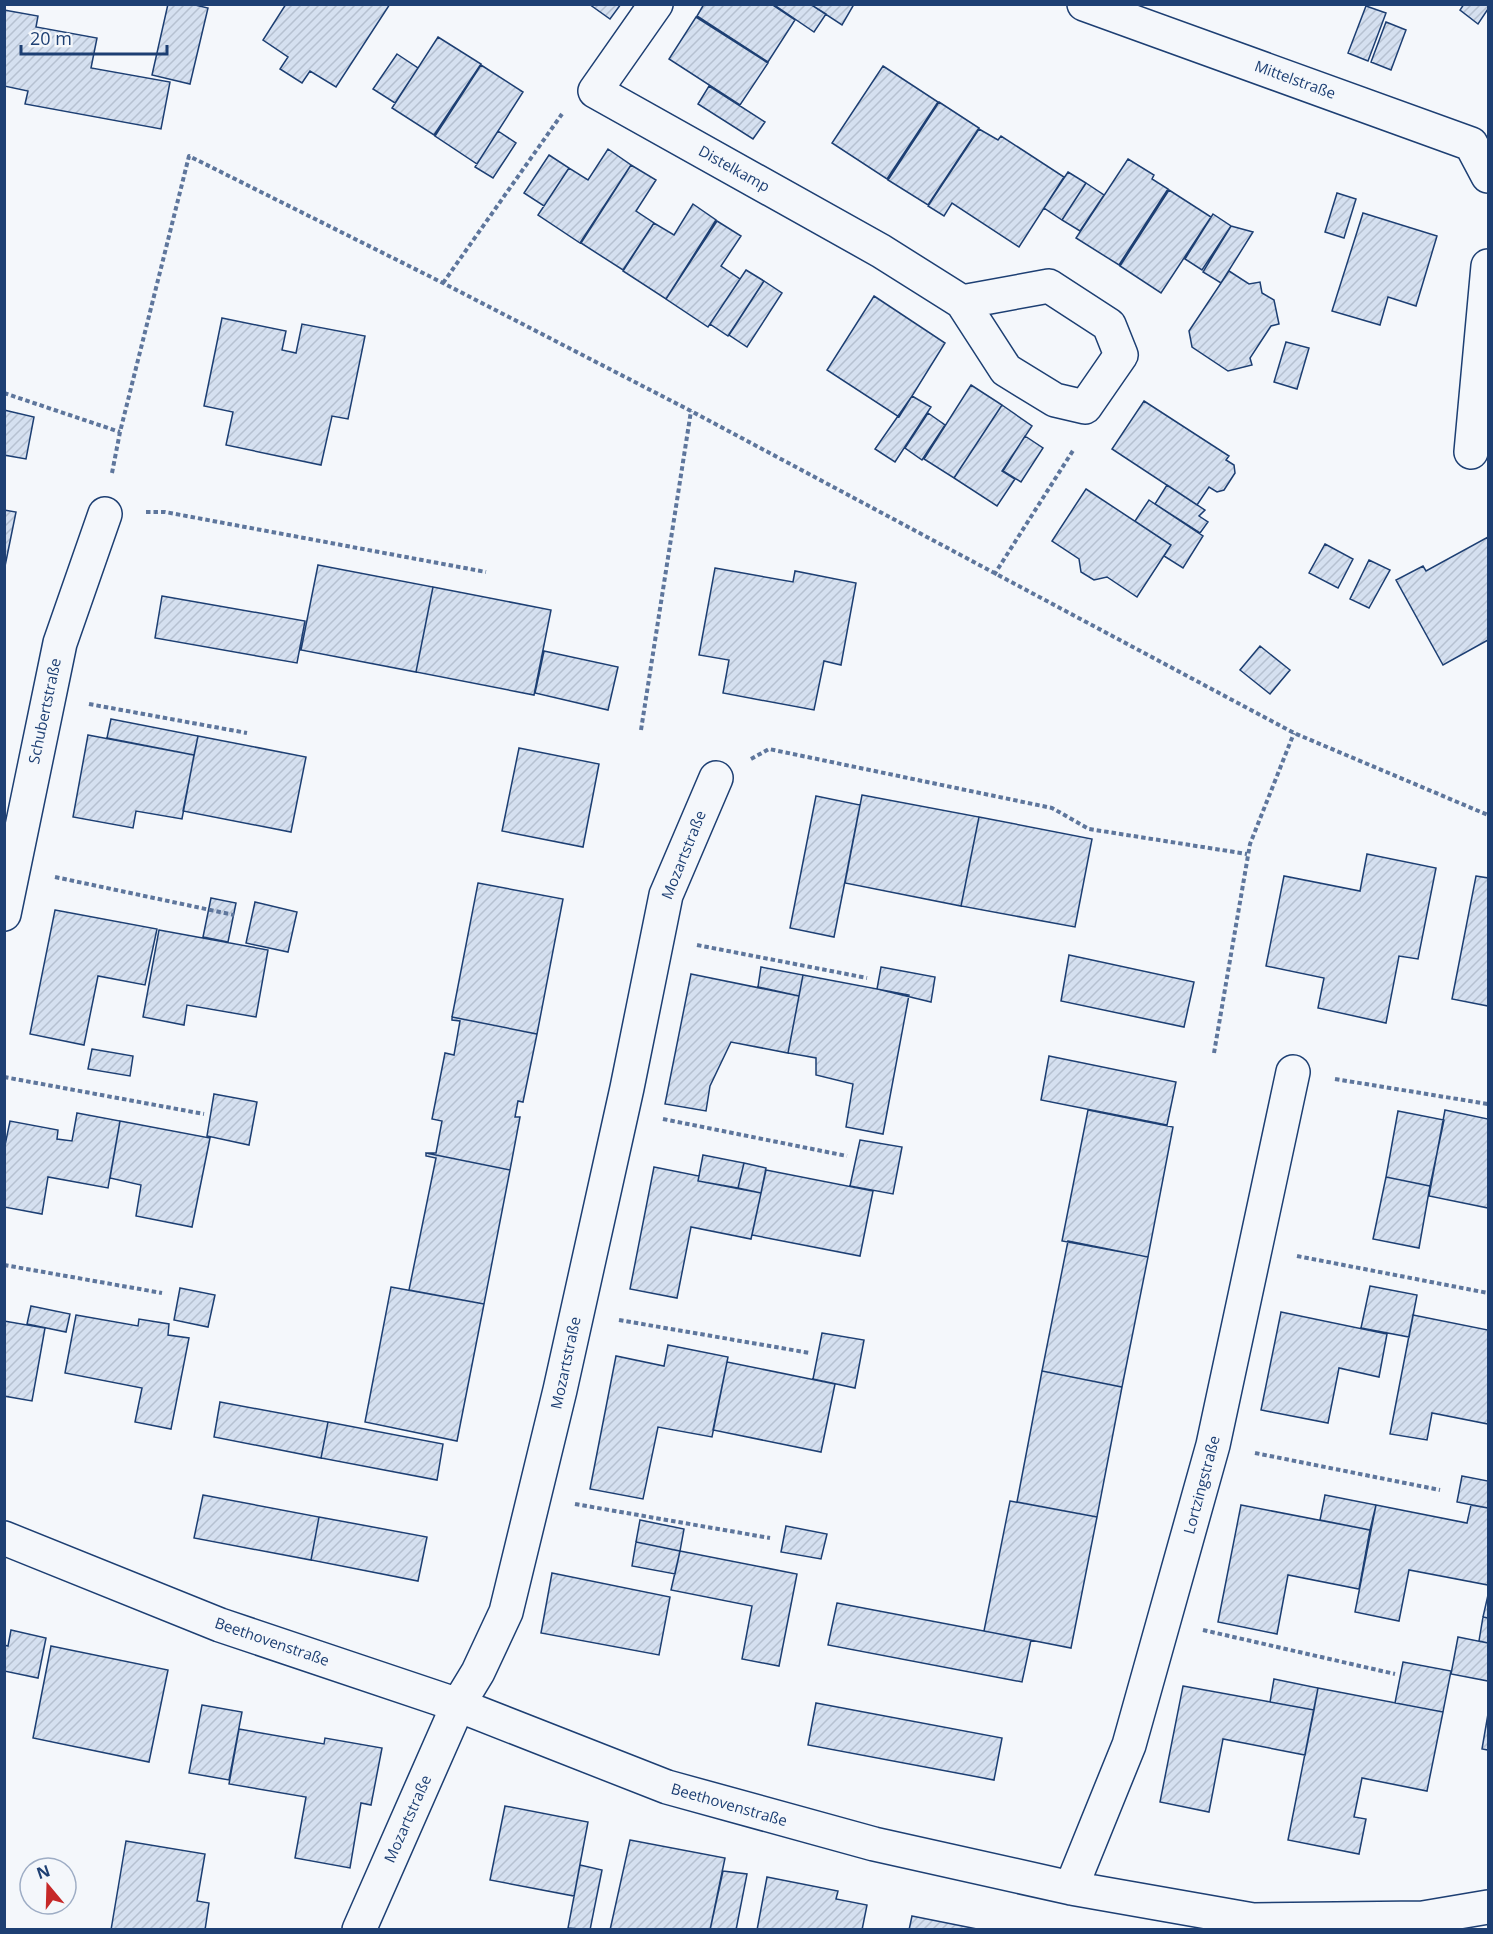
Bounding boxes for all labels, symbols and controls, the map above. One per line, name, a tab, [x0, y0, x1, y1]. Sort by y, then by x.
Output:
scale bar	[21, 18, 166, 56]
text: 20 m	[30, 26, 72, 50]
street label: Mittelstraße	[1252, 55, 1339, 103]
street label: Distelkamp	[695, 140, 774, 196]
street label: Schubertstraße	[23, 656, 65, 766]
street label: Mozartstraße	[656, 807, 710, 902]
street label: Mozartstraße	[545, 1315, 585, 1411]
street label: Lortzingstraße	[1178, 1433, 1224, 1536]
street label: Beethovenstraße	[212, 1612, 332, 1670]
street label: Mozartstraße	[379, 1772, 435, 1866]
street label: Beethovenstraße	[669, 1778, 790, 1830]
north arrow	[18, 1856, 78, 1916]
text: N	[33, 1859, 53, 1884]

